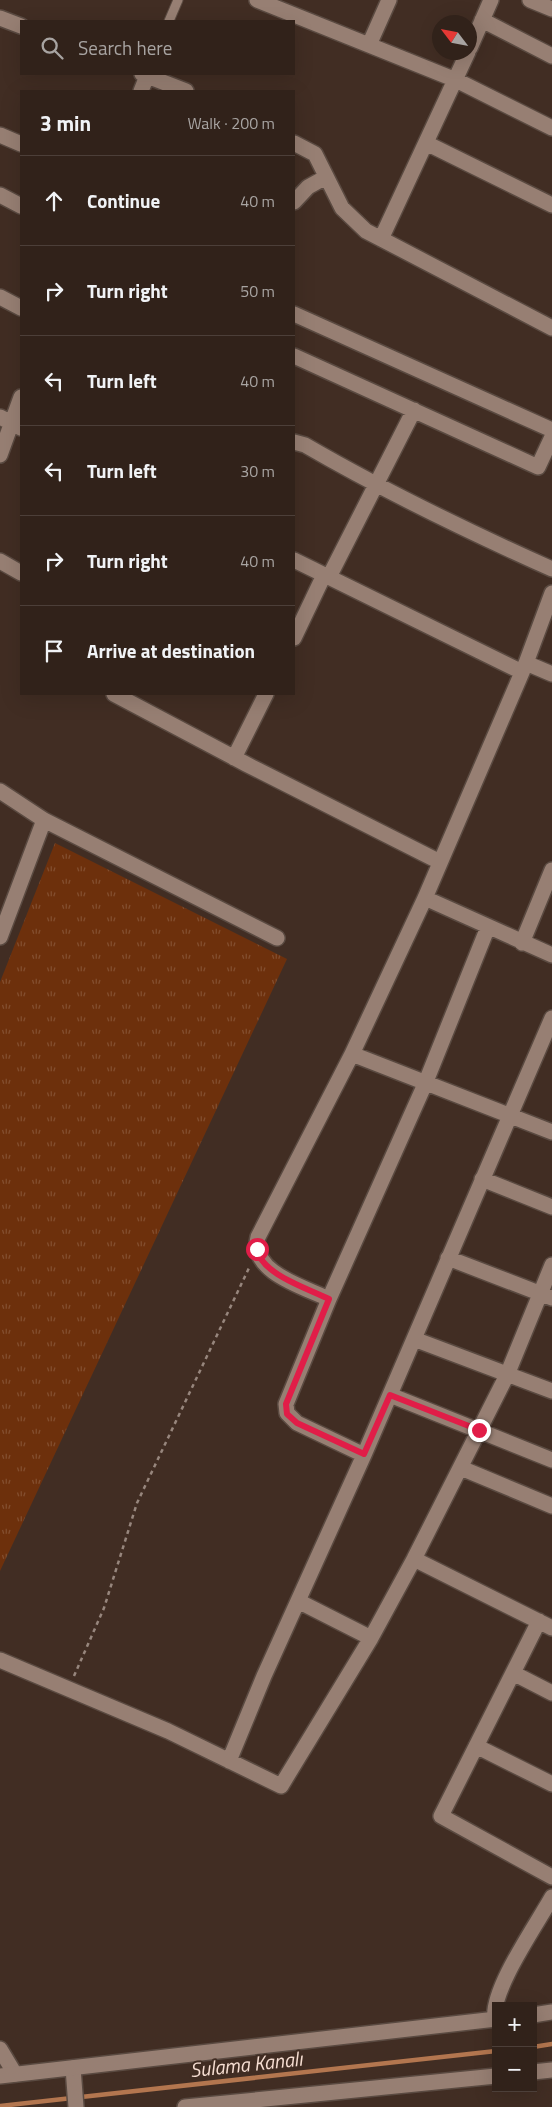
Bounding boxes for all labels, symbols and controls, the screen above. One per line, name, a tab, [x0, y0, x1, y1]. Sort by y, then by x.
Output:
north arrow	[432, 15, 477, 60]
search box	[20, 20, 295, 75]
text: Search here	[78, 33, 172, 62]
icon: search	[38, 34, 66, 62]
text: 3 min	[40, 107, 91, 139]
text: Walk · 200 m	[187, 111, 275, 135]
text: Continue	[87, 186, 160, 215]
icon: ahead	[40, 187, 68, 215]
text: 40 m	[240, 189, 275, 213]
text: Turn right	[87, 276, 168, 305]
icon: right	[40, 277, 68, 305]
text: 50 m	[240, 279, 275, 303]
text: Turn left	[87, 366, 157, 395]
icon: left	[40, 367, 68, 395]
text: 40 m	[240, 369, 275, 393]
text: Turn left	[87, 456, 157, 485]
icon: left	[40, 457, 68, 485]
text: 30 m	[240, 459, 275, 483]
text: Turn right	[87, 546, 168, 575]
icon: right	[40, 547, 68, 575]
text: 40 m	[240, 549, 275, 573]
text: Arrive at destination	[87, 636, 255, 665]
icon: arrive	[40, 637, 68, 665]
route start	[246, 1238, 269, 1261]
route end	[468, 1419, 491, 1442]
map controls	[492, 2002, 537, 2092]
button: +	[492, 2002, 537, 2047]
water label: Sulama Kanalı	[188, 2043, 305, 2085]
button: −	[492, 2047, 537, 2092]

